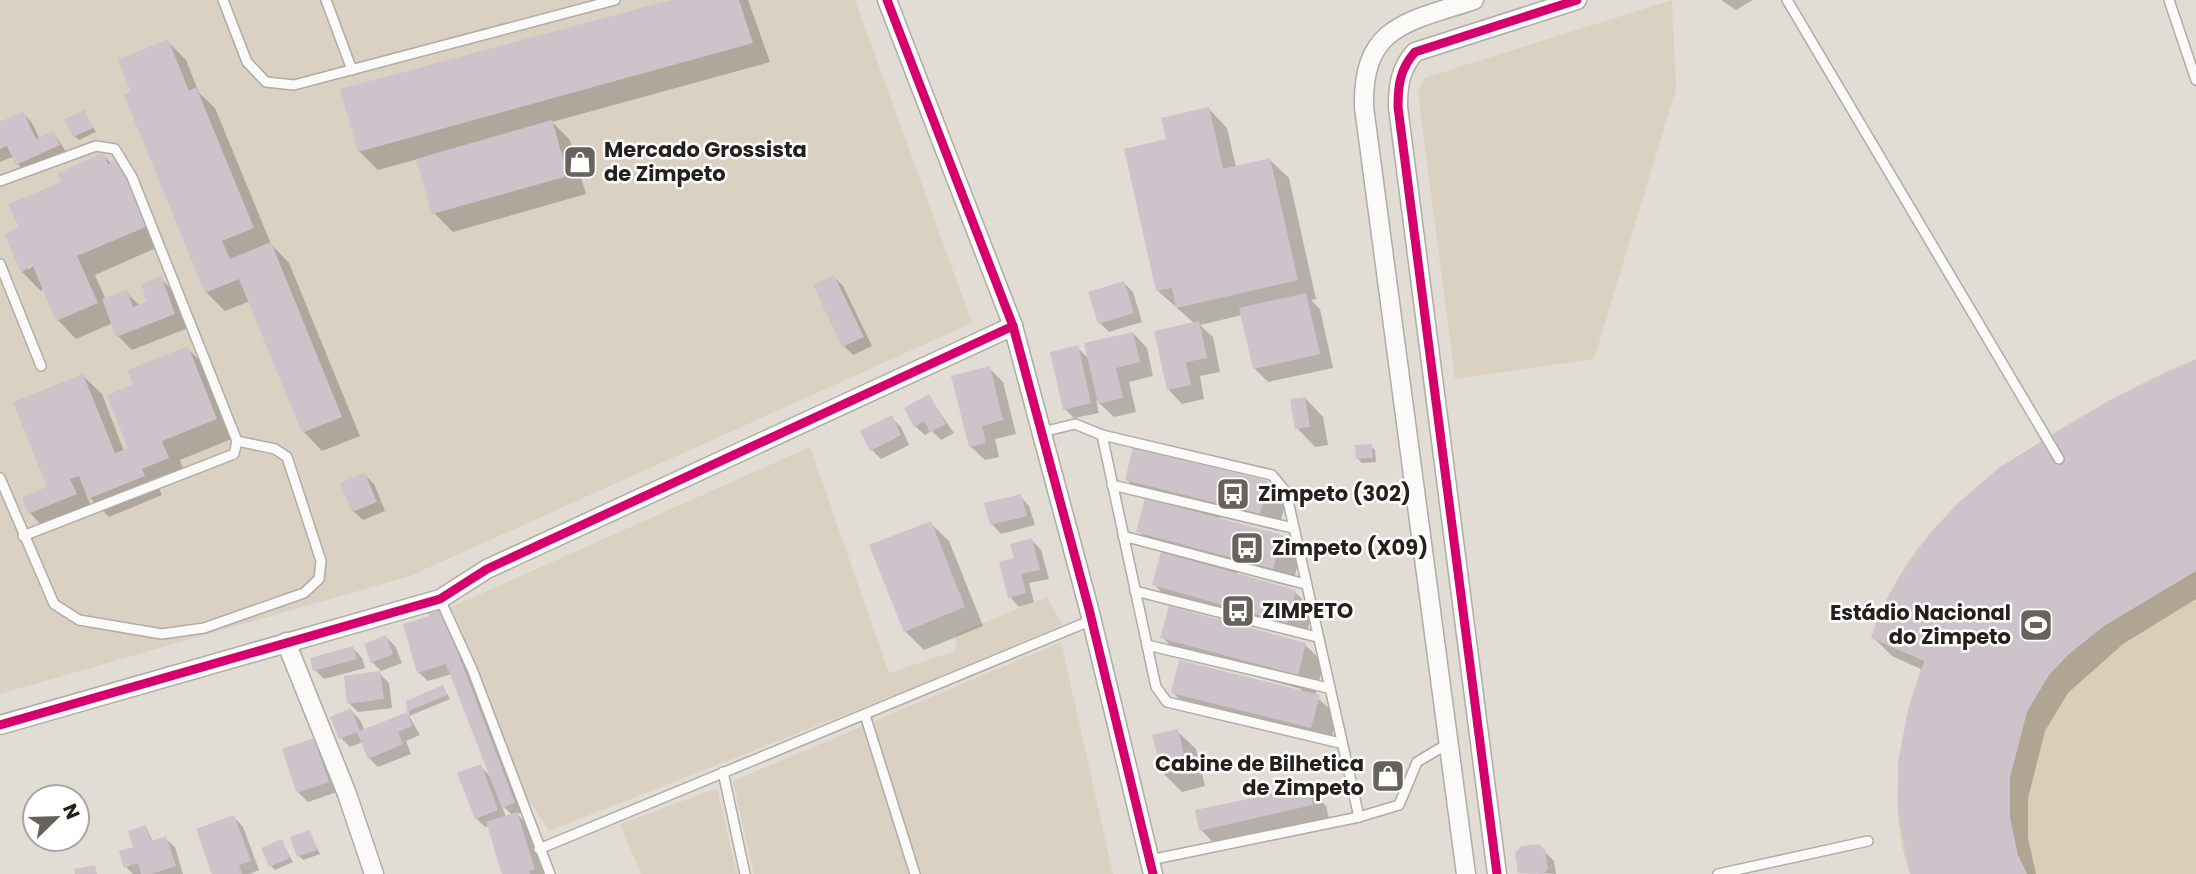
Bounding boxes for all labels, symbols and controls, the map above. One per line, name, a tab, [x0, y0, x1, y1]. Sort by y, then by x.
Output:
place label: Mercado Grossista de Zimpeto	[604, 135, 807, 188]
shop icon: Mercado Grossista de Zimpeto	[561, 143, 599, 181]
bus stop icon: Zimpeto (302)	[1214, 475, 1252, 513]
place label: Zimpeto (302)	[1258, 479, 1411, 508]
bus stop icon: Zimpeto (X09)	[1228, 529, 1266, 567]
place label: Zimpeto (X09)	[1272, 533, 1428, 562]
bus stop icon: ZIMPETO	[1219, 592, 1257, 630]
place label: ZIMPETO	[1262, 596, 1353, 625]
place label: Estádio Nacional do Zimpeto	[1830, 598, 2011, 651]
sports icon: Estádio Nacional do Zimpeto	[2017, 606, 2055, 644]
place label: Cabine de Bilhetica de Zimpeto	[1155, 749, 1364, 802]
shop icon: Cabine de Bilhetica de Zimpeto	[1369, 757, 1407, 795]
north arrow	[21, 783, 91, 853]
text: N	[56, 800, 86, 823]

